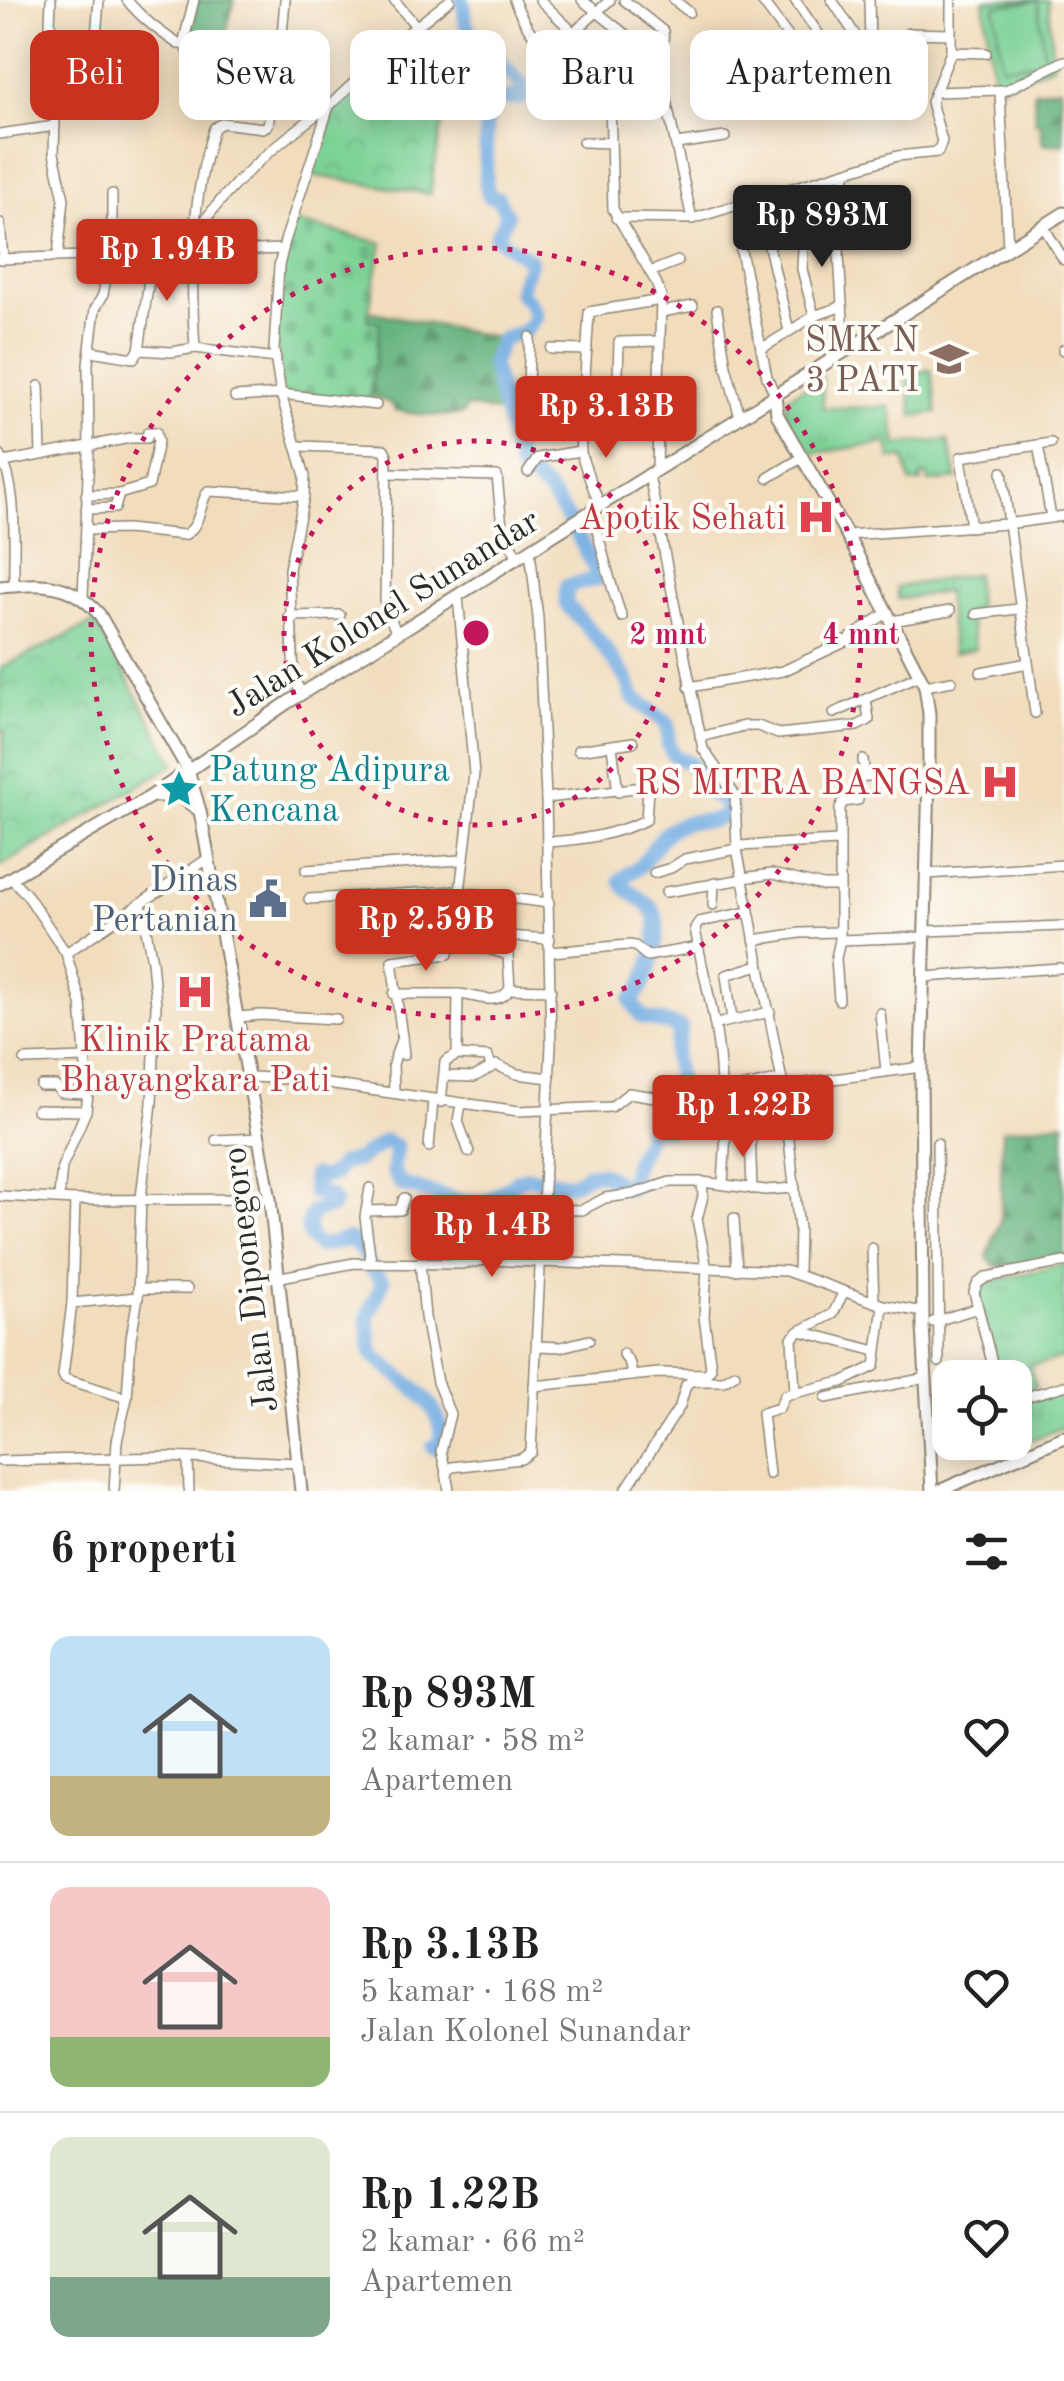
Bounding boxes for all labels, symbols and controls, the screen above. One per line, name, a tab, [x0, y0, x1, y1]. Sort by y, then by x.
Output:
chip: Beli	[30, 30, 159, 120]
chip: Sewa	[179, 30, 330, 120]
chip: Filter	[350, 30, 506, 120]
chip: Baru	[526, 30, 670, 120]
chip: Apartemen	[690, 30, 928, 120]
pin: Rp 893M	[730, 185, 914, 270]
text: Rp 893M	[755, 201, 889, 233]
pin: Rp 1.94B	[64, 219, 270, 304]
text: Rp 1.94B	[98, 235, 236, 267]
place label: SMK N 3 PATI	[805, 324, 919, 399]
school or university icon: SMK N 3 PATI	[928, 338, 970, 380]
pin: Rp 3.13B	[503, 376, 709, 461]
text: Rp 3.13B	[537, 392, 675, 424]
hospital icon: Apotik Sehati	[795, 496, 837, 538]
place label: Apotik Sehati	[578, 502, 786, 537]
street label: Jalan Kolonel Sunandar	[221, 503, 546, 725]
centre of rings	[458, 615, 494, 651]
text: 2 mnt	[629, 621, 707, 651]
text: 4 mnt	[822, 621, 900, 651]
place label: Patung Adipura Kencana	[209, 754, 450, 829]
hospital icon: RS MITRA BANGSA	[979, 761, 1021, 803]
place label: RS MITRA BANGSA	[634, 767, 970, 802]
place icon: Patung Adipura Kencana	[158, 768, 200, 810]
place label: Dinas Pertanian	[91, 864, 238, 939]
public building icon: Dinas Pertanian	[247, 878, 289, 920]
pin: Rp 2.59B	[323, 889, 529, 974]
text: Rp 2.59B	[357, 905, 495, 937]
hospital icon: Klinik Pratama Bhayangkara Pati	[174, 971, 216, 1013]
place label: Klinik Pratama Bhayangkara Pati	[60, 1024, 330, 1099]
pin: Rp 1.22B	[640, 1075, 846, 1160]
text: Rp 1.22B	[674, 1091, 812, 1123]
street label: Jalan Diponegoro	[218, 1145, 285, 1414]
pin: Rp 1.4B	[400, 1195, 584, 1280]
text: Rp 1.4B	[433, 1211, 551, 1243]
map controls	[932, 1360, 1032, 1460]
button: locate	[932, 1360, 1032, 1460]
icon: filters	[959, 1524, 1014, 1579]
text: 6 properti	[50, 1530, 237, 1572]
text: Rp 893M	[360, 1675, 536, 1717]
icon: home	[130, 1676, 250, 1796]
icon: heart	[959, 1709, 1014, 1764]
text: 2 kamar · 58 m²	[360, 1726, 585, 1758]
text: Apartemen	[360, 1766, 513, 1798]
text: Rp 3.13B	[360, 1926, 540, 1968]
icon: home	[130, 1927, 250, 2047]
icon: heart	[959, 1960, 1014, 2015]
text: 5 kamar · 168 m²	[360, 1977, 603, 2009]
text: Jalan Kolonel Sunandar	[360, 2017, 691, 2049]
text: Rp 1.22B	[360, 2176, 540, 2218]
icon: home	[130, 2177, 250, 2297]
icon: heart	[959, 2210, 1014, 2265]
text: 2 kamar · 66 m²	[360, 2227, 585, 2259]
text: Apartemen	[360, 2267, 513, 2299]

